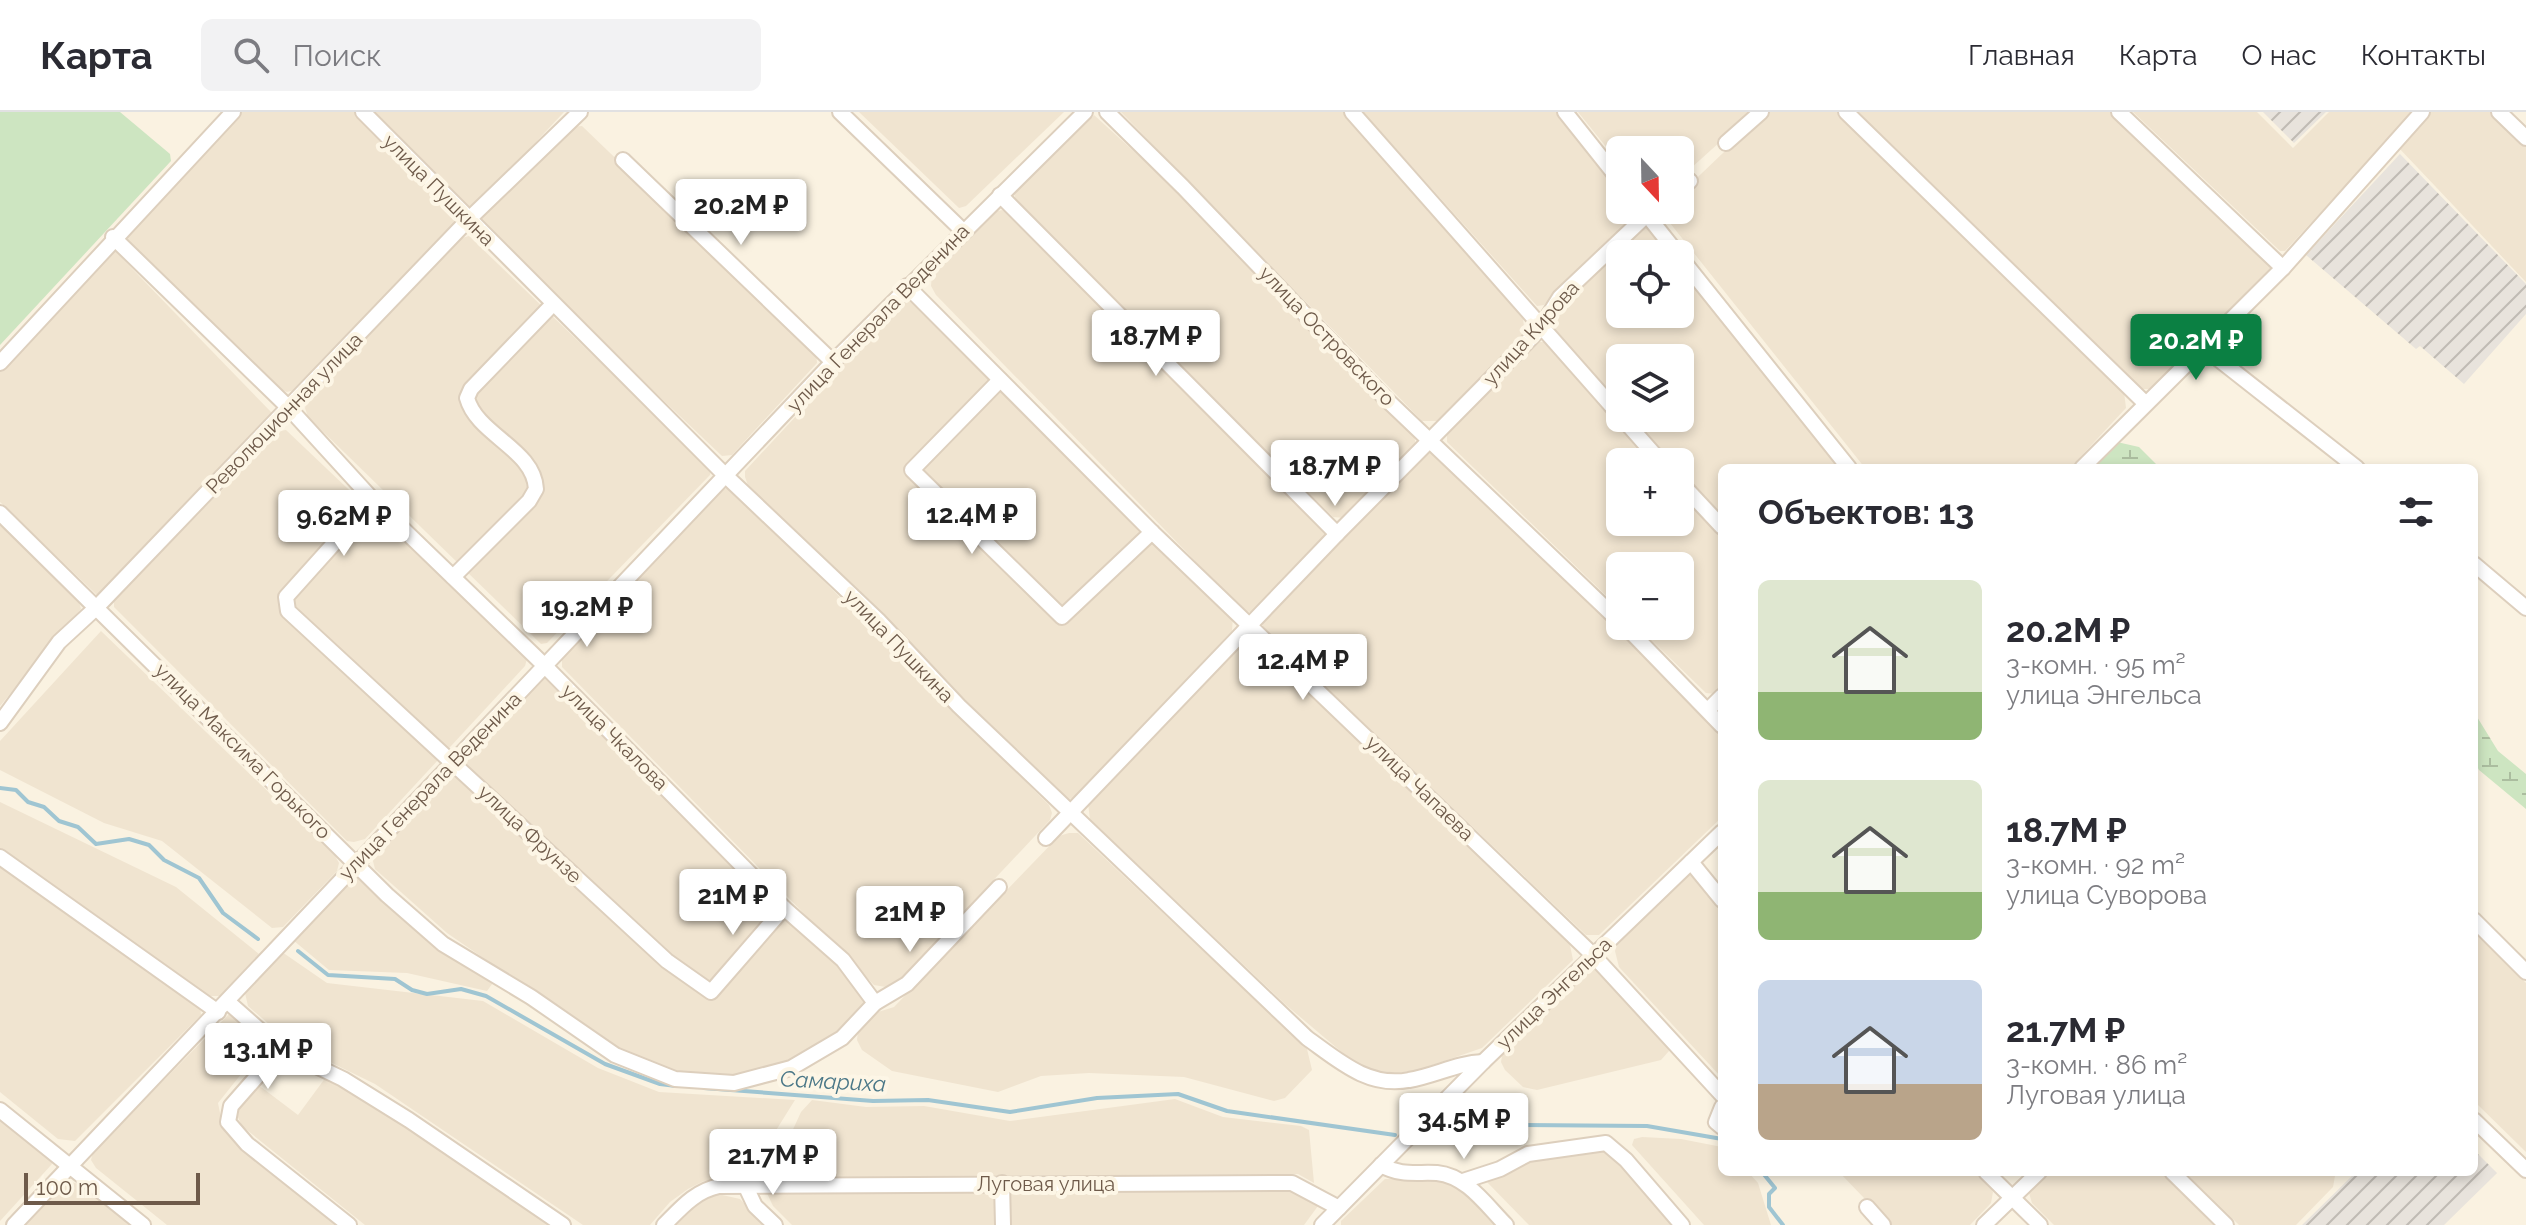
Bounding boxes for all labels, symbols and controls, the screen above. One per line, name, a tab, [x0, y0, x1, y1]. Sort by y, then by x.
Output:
search box	[201, 19, 761, 91]
text: Карта	[40, 33, 153, 78]
icon: search	[229, 33, 273, 77]
text: Поиск	[293, 38, 382, 73]
text: Главная	[1968, 39, 2075, 72]
text: Карта	[2119, 39, 2198, 72]
text: О нас	[2242, 39, 2317, 72]
text: Контакты	[2361, 39, 2486, 72]
street label: улица Пушкина	[378, 129, 500, 251]
north arrow	[1606, 136, 1694, 224]
map controls	[1606, 136, 1694, 640]
pin: 20.2M ₽	[667, 179, 815, 247]
text: 20.2M ₽	[694, 190, 788, 220]
street label: улица Генерала Веденина	[782, 219, 974, 417]
button: locate	[1606, 240, 1694, 328]
street label: улица Островского	[1254, 261, 1400, 411]
street label: улица Кирова	[1478, 276, 1584, 390]
pin: 18.7M ₽	[1082, 310, 1230, 378]
pin: 20.2M ₽	[2122, 314, 2270, 382]
text: 18.7M ₽	[1110, 321, 1202, 351]
text: 20.2M ₽	[2149, 325, 2243, 355]
street label: Революционная улица	[201, 327, 367, 499]
button: layers	[1606, 344, 1694, 432]
pin: 18.7M ₽	[1261, 440, 1409, 508]
button: +	[1606, 448, 1694, 536]
text: 18.7M ₽	[1289, 451, 1381, 481]
pin: 12.4M ₽	[898, 488, 1046, 556]
pin: 9.62M ₽	[270, 490, 418, 558]
icon: filters	[2394, 490, 2438, 534]
text: Объектов: 13	[1758, 492, 1974, 532]
text: 12.4M ₽	[926, 499, 1018, 529]
text: 9.62M ₽	[296, 501, 392, 531]
button: −	[1606, 552, 1694, 640]
pin: 19.2M ₽	[513, 581, 661, 649]
street label: улица Пушкина	[839, 585, 959, 707]
text: 19.2M ₽	[541, 592, 633, 622]
text: 20.2M ₽	[2006, 610, 2130, 650]
icon: home	[1822, 612, 1918, 708]
pin: 12.4M ₽	[1229, 634, 1377, 702]
text: 12.4M ₽	[1257, 645, 1349, 675]
text: 3-комн. · 95 m²	[2006, 650, 2186, 680]
street label: улица Максима Горького	[150, 658, 336, 844]
street label: улица Чкалова	[557, 679, 673, 795]
text: улица Энгельса	[2006, 680, 2202, 710]
street label: улица Генерала Веденина	[334, 687, 526, 885]
street label: улица Чапаева	[1361, 730, 1479, 846]
street label: улица Фрунзе	[473, 780, 587, 888]
text: 18.7M ₽	[2006, 810, 2127, 850]
icon: home	[1822, 812, 1918, 908]
text: 3-комн. · 92 m²	[2006, 850, 2185, 880]
pin: 21M ₽	[677, 869, 789, 937]
text: 21M ₽	[697, 880, 769, 910]
text: улица Суворова	[2006, 880, 2207, 910]
pin: 21M ₽	[854, 886, 966, 954]
text: 21M ₽	[874, 897, 946, 927]
street label: улица Энгельса	[1492, 932, 1616, 1054]
text: 21.7M ₽	[2006, 1010, 2125, 1050]
icon: home	[1822, 1012, 1918, 1108]
pin: 13.1M ₽	[194, 1023, 342, 1091]
text: 13.1M ₽	[223, 1034, 313, 1064]
text: 3-комн. · 86 m²	[2006, 1050, 2187, 1080]
water label: Самариха	[779, 1065, 887, 1097]
text: Луговая улица	[2006, 1080, 2186, 1110]
pin: 34.5M ₽	[1390, 1093, 1538, 1161]
text: 34.5M ₽	[1417, 1104, 1511, 1134]
pin: 21.7M ₽	[699, 1129, 847, 1197]
text: 21.7M ₽	[727, 1140, 819, 1170]
scale bar	[24, 1169, 200, 1205]
street label: Луговая улица	[977, 1172, 1115, 1196]
text: 100 m	[36, 1174, 98, 1200]

